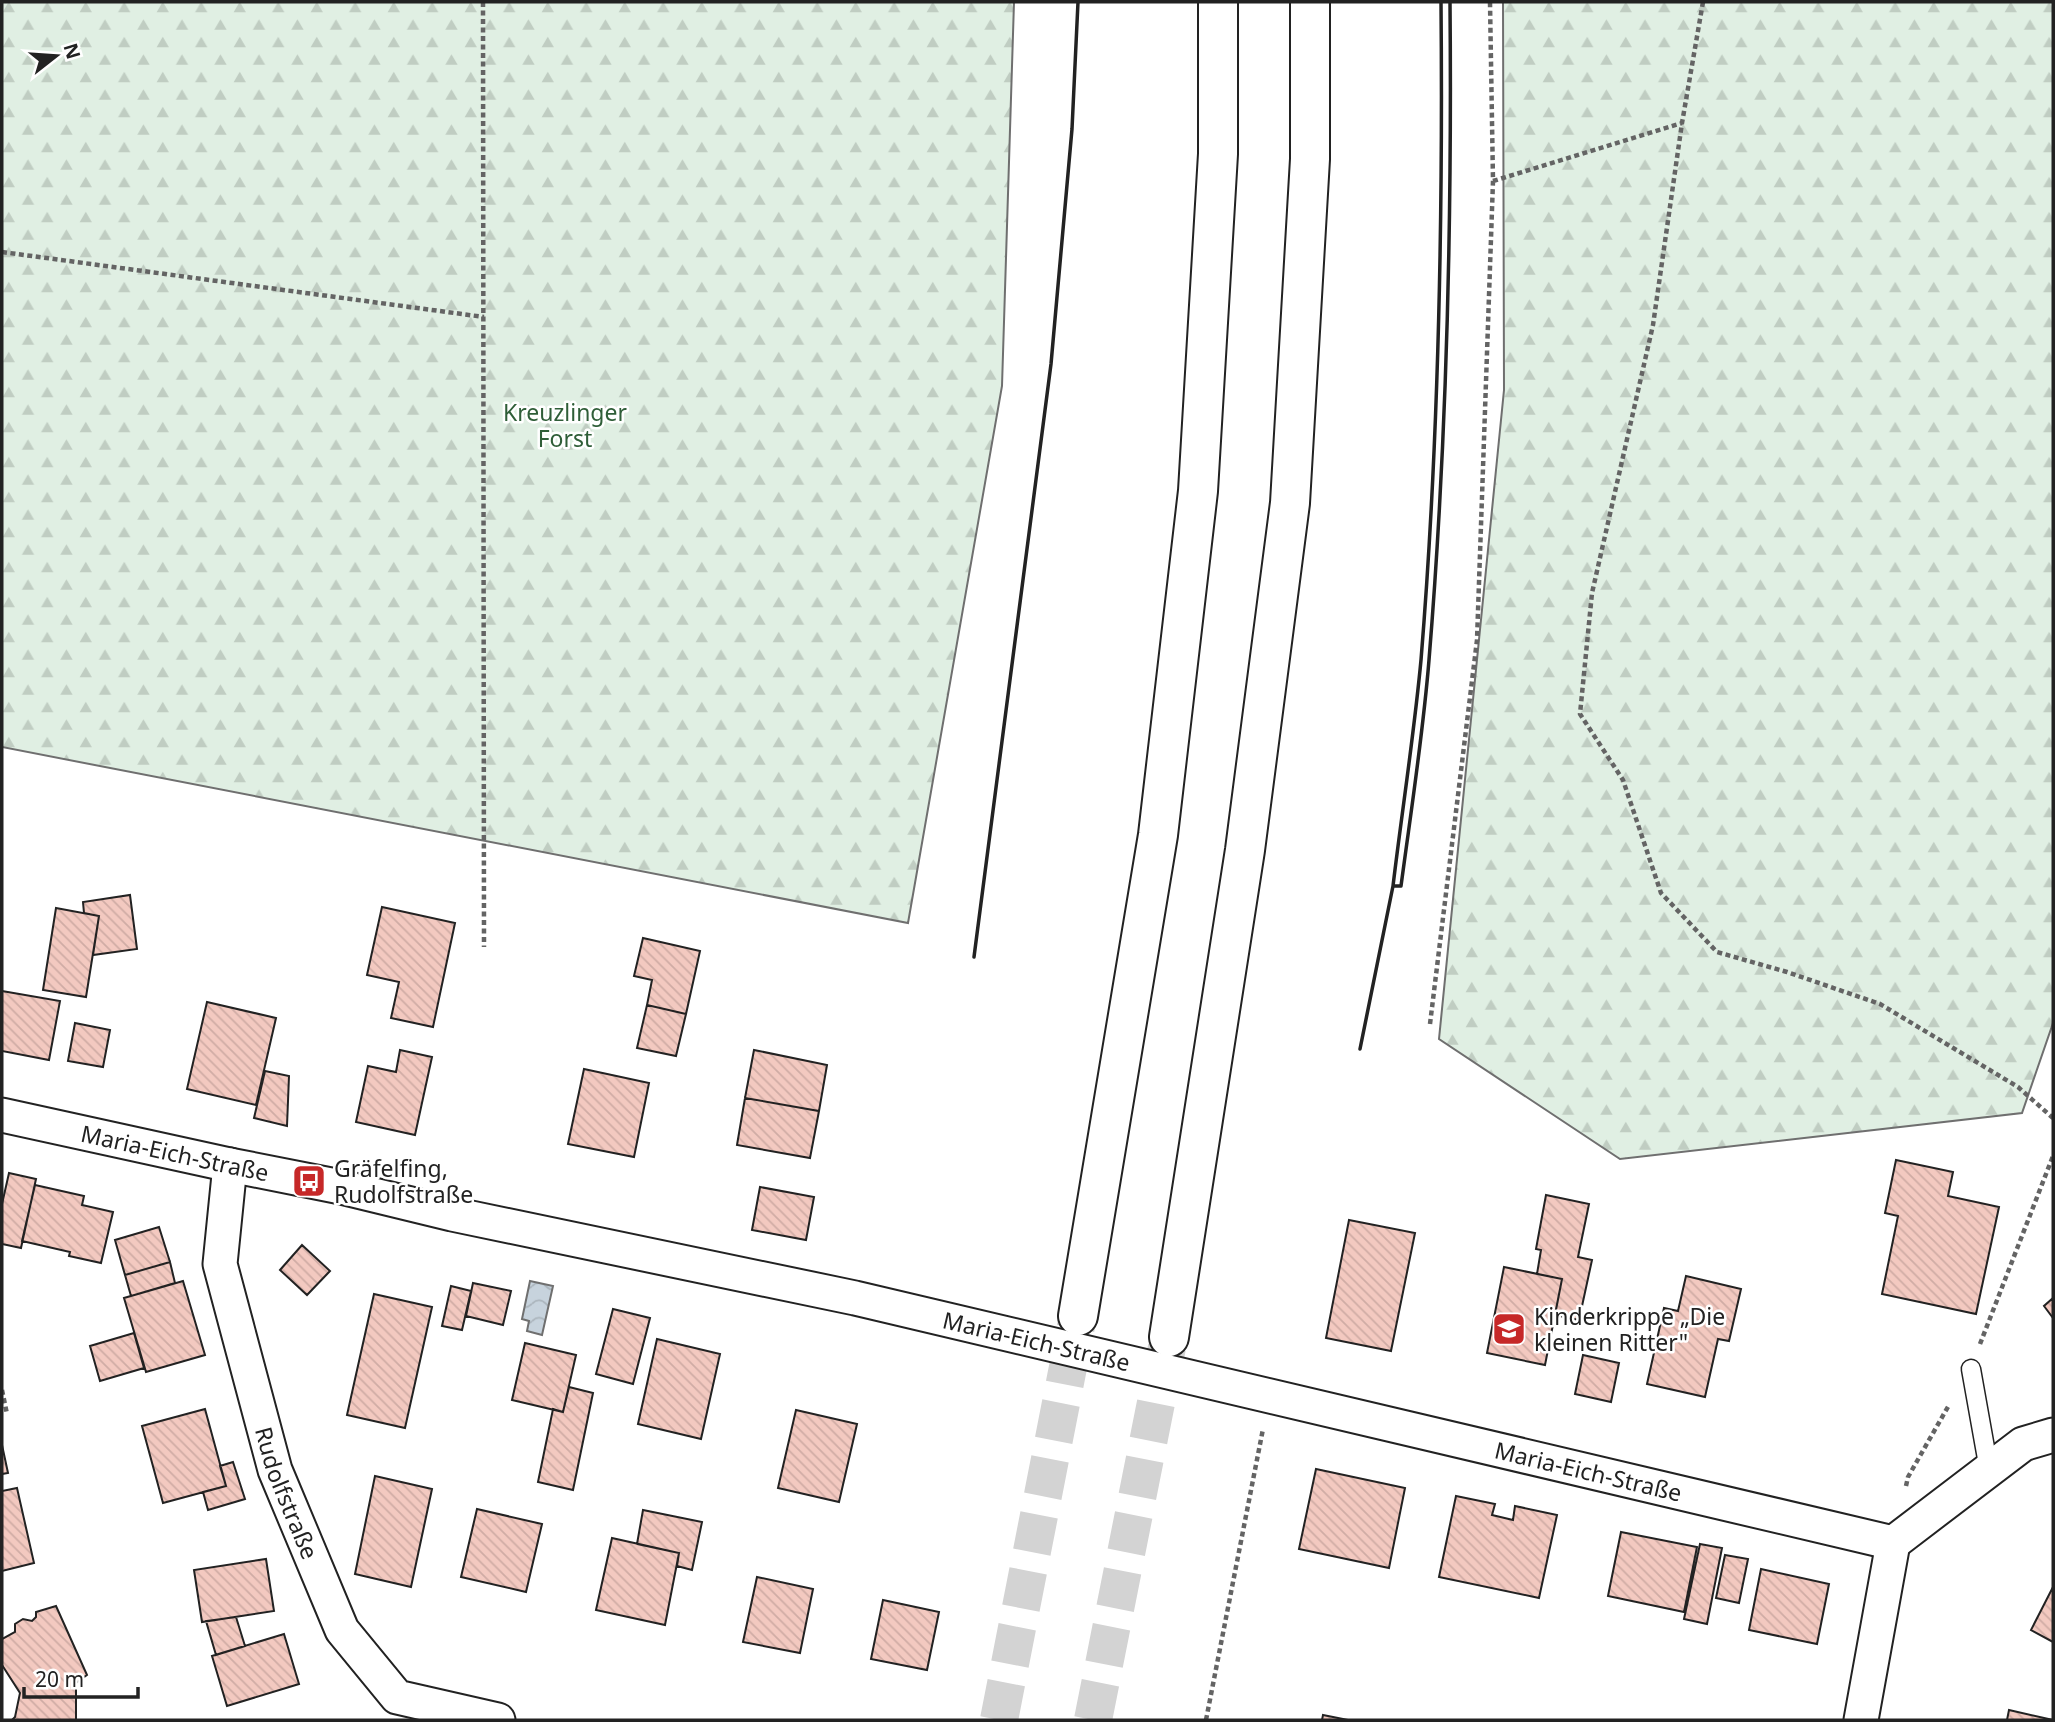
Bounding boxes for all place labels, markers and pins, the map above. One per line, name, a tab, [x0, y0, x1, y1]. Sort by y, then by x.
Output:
place label: Gräfelfing, Rudolfstraße	[334, 1152, 473, 1210]
bus stop icon: Gräfelfing, Rudolfstraße	[290, 1162, 328, 1200]
place label: Kinderkrippe „Die kleinen Ritter"	[1534, 1300, 1725, 1358]
school or university icon: Kinderkrippe „Die kleinen Ritter"	[1490, 1310, 1528, 1348]

